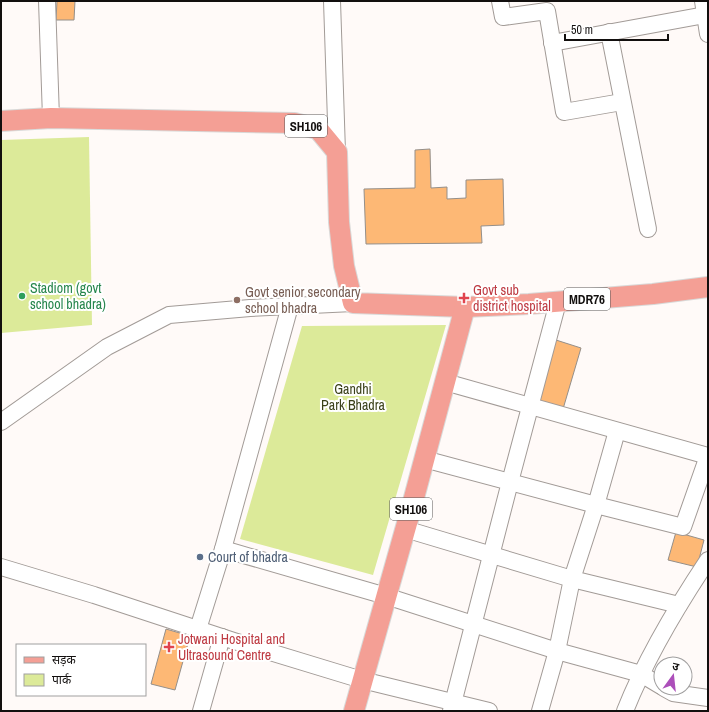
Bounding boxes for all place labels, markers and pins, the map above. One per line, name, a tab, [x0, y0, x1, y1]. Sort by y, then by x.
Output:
place label: Stadiom (govt school bhadra)	[30, 279, 106, 313]
place label: Govt sub district hospital	[473, 281, 551, 315]
place label: Govt senior secondary school bhadra	[245, 283, 361, 317]
marker: Stadiom (govt school bhadra)	[17, 291, 27, 301]
marker: Govt sub district hospital	[458, 292, 470, 304]
marker: Govt senior secondary school bhadra	[232, 295, 242, 305]
place label: Court of bhadra	[208, 548, 288, 566]
marker: Court of bhadra	[195, 552, 205, 562]
place label: Jotwani Hospital and Ultrasound Centre	[178, 630, 285, 664]
marker: Jotwani Hospital and Ultrasound Centre	[163, 641, 175, 653]

